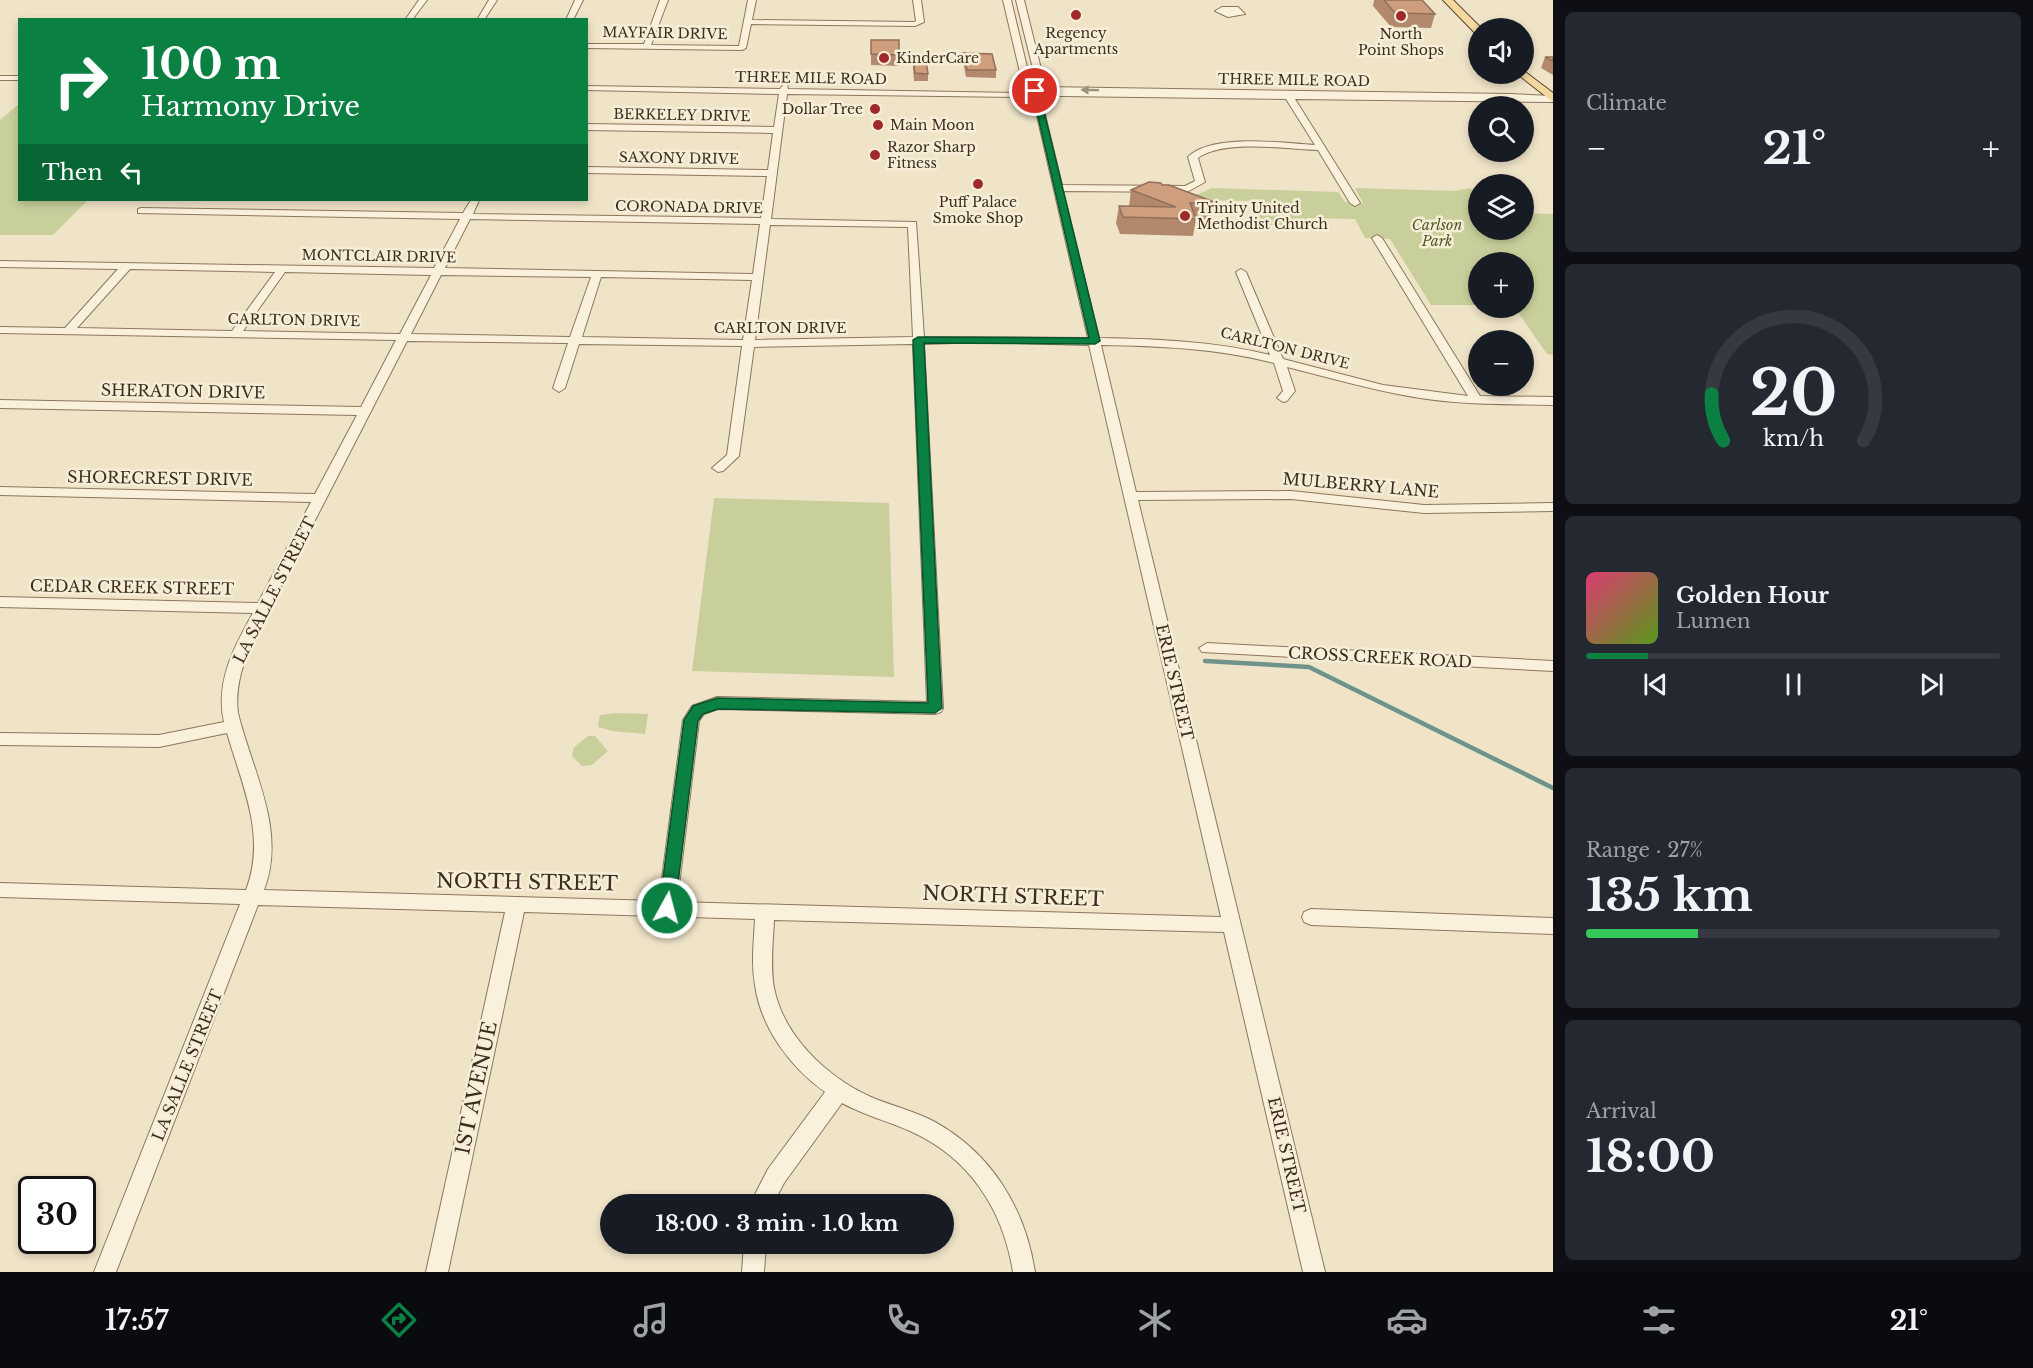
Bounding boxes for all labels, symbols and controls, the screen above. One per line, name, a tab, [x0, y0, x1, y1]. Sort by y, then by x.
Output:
marker: Regency Apartments	[1069, 8, 1083, 22]
marker: North Point Shops	[1394, 9, 1408, 23]
map controls	[1468, 18, 1534, 396]
button: sound	[1468, 18, 1534, 84]
street label: MAYFAIR DRIVE	[602, 23, 728, 43]
place label: Regency Apartments	[1033, 24, 1118, 58]
place label: North Point Shops	[1358, 25, 1444, 59]
text: 100 m	[141, 38, 280, 90]
icon: right	[42, 42, 120, 120]
place label: KinderCare	[896, 49, 979, 67]
marker: KinderCare	[877, 51, 891, 65]
pin	[1009, 65, 1060, 116]
street label: THREE MILE ROAD	[735, 68, 887, 88]
street label: THREE MILE ROAD	[1218, 70, 1370, 90]
icon: arrive	[1018, 74, 1051, 107]
one-way arrow	[1080, 85, 1099, 94]
text: Harmony Drive	[141, 90, 360, 123]
text: Climate	[1586, 91, 1667, 115]
button: search	[1468, 96, 1534, 162]
place label: Dollar Tree	[782, 100, 863, 118]
marker: Dollar Tree	[868, 102, 882, 116]
street label: BERKELEY DRIVE	[613, 105, 751, 125]
place label: Main Moon	[890, 116, 975, 134]
marker: Main Moon	[871, 118, 885, 132]
text: 21°	[1762, 120, 1826, 176]
text: −	[1586, 128, 1607, 169]
text: +	[1982, 128, 2000, 169]
place label: Razor Sharp Fitness	[887, 138, 976, 172]
street label: SAXONY DRIVE	[619, 148, 739, 168]
marker: Razor Sharp Fitness	[868, 148, 882, 162]
icon: left	[115, 156, 148, 189]
text: Then	[42, 159, 103, 186]
button: layers	[1468, 174, 1534, 240]
marker: Puff Palace Smoke Shop	[971, 177, 985, 191]
place label: Puff Palace Smoke Shop	[933, 193, 1023, 227]
street label: CORONADA DRIVE	[615, 197, 763, 217]
place label: Trinity United Methodist Church	[1197, 199, 1328, 233]
marker: Trinity United Methodist Church	[1178, 209, 1192, 223]
park label: Carlson Park	[1412, 216, 1462, 250]
street label: MONTCLAIR DRIVE	[302, 246, 456, 266]
button: +	[1468, 252, 1534, 318]
street label: CARLTON DRIVE	[227, 310, 361, 330]
street label: CARLTON DRIVE	[714, 319, 846, 337]
street label: CARLTON DRIVE	[1218, 323, 1352, 373]
button: −	[1468, 330, 1534, 396]
text: 20	[1749, 354, 1837, 432]
street label: SHERATON DRIVE	[101, 380, 265, 402]
text: km/h	[1763, 425, 1824, 452]
street label: SHORECREST DRIVE	[67, 466, 253, 490]
street label: MULBERRY LANE	[1282, 468, 1440, 502]
street label: LA SALLE STREET	[228, 513, 320, 667]
street label: CEDAR CREEK STREET	[30, 575, 234, 599]
text: Golden Hour	[1676, 582, 1829, 609]
text: Lumen	[1676, 609, 1751, 633]
street label: ERIE STREET	[1152, 622, 1198, 742]
street label: CROSS CREEK ROAD	[1287, 642, 1473, 672]
icon: previous	[1639, 668, 1672, 701]
icon: pause	[1777, 668, 1810, 701]
icon: next	[1915, 668, 1948, 701]
text: Range · 27%	[1586, 838, 1703, 862]
text: 135 km	[1586, 867, 1753, 923]
street label: NORTH STREET	[436, 868, 618, 896]
position arrow	[635, 876, 699, 940]
street label: NORTH STREET	[922, 881, 1104, 911]
street label: LA SALLE STREET	[147, 986, 227, 1144]
street label: 1ST AVENUE	[450, 1019, 502, 1157]
street label: ERIE STREET	[1264, 1095, 1310, 1215]
text: Arrival	[1586, 1099, 1657, 1123]
text: 18:00	[1586, 1128, 1715, 1184]
speed limit sign: 30	[18, 1176, 96, 1254]
text: 18:00 · 3 min · 1.0 km	[655, 1210, 899, 1237]
icon: directions	[378, 1299, 420, 1341]
icon: music	[630, 1299, 672, 1341]
icon: phone	[882, 1299, 924, 1341]
icon: climate	[1134, 1299, 1176, 1341]
icon: car	[1386, 1299, 1428, 1341]
icon: filters	[1638, 1299, 1680, 1341]
text: 17:57	[105, 1304, 168, 1337]
text: 21°	[1890, 1304, 1928, 1337]

